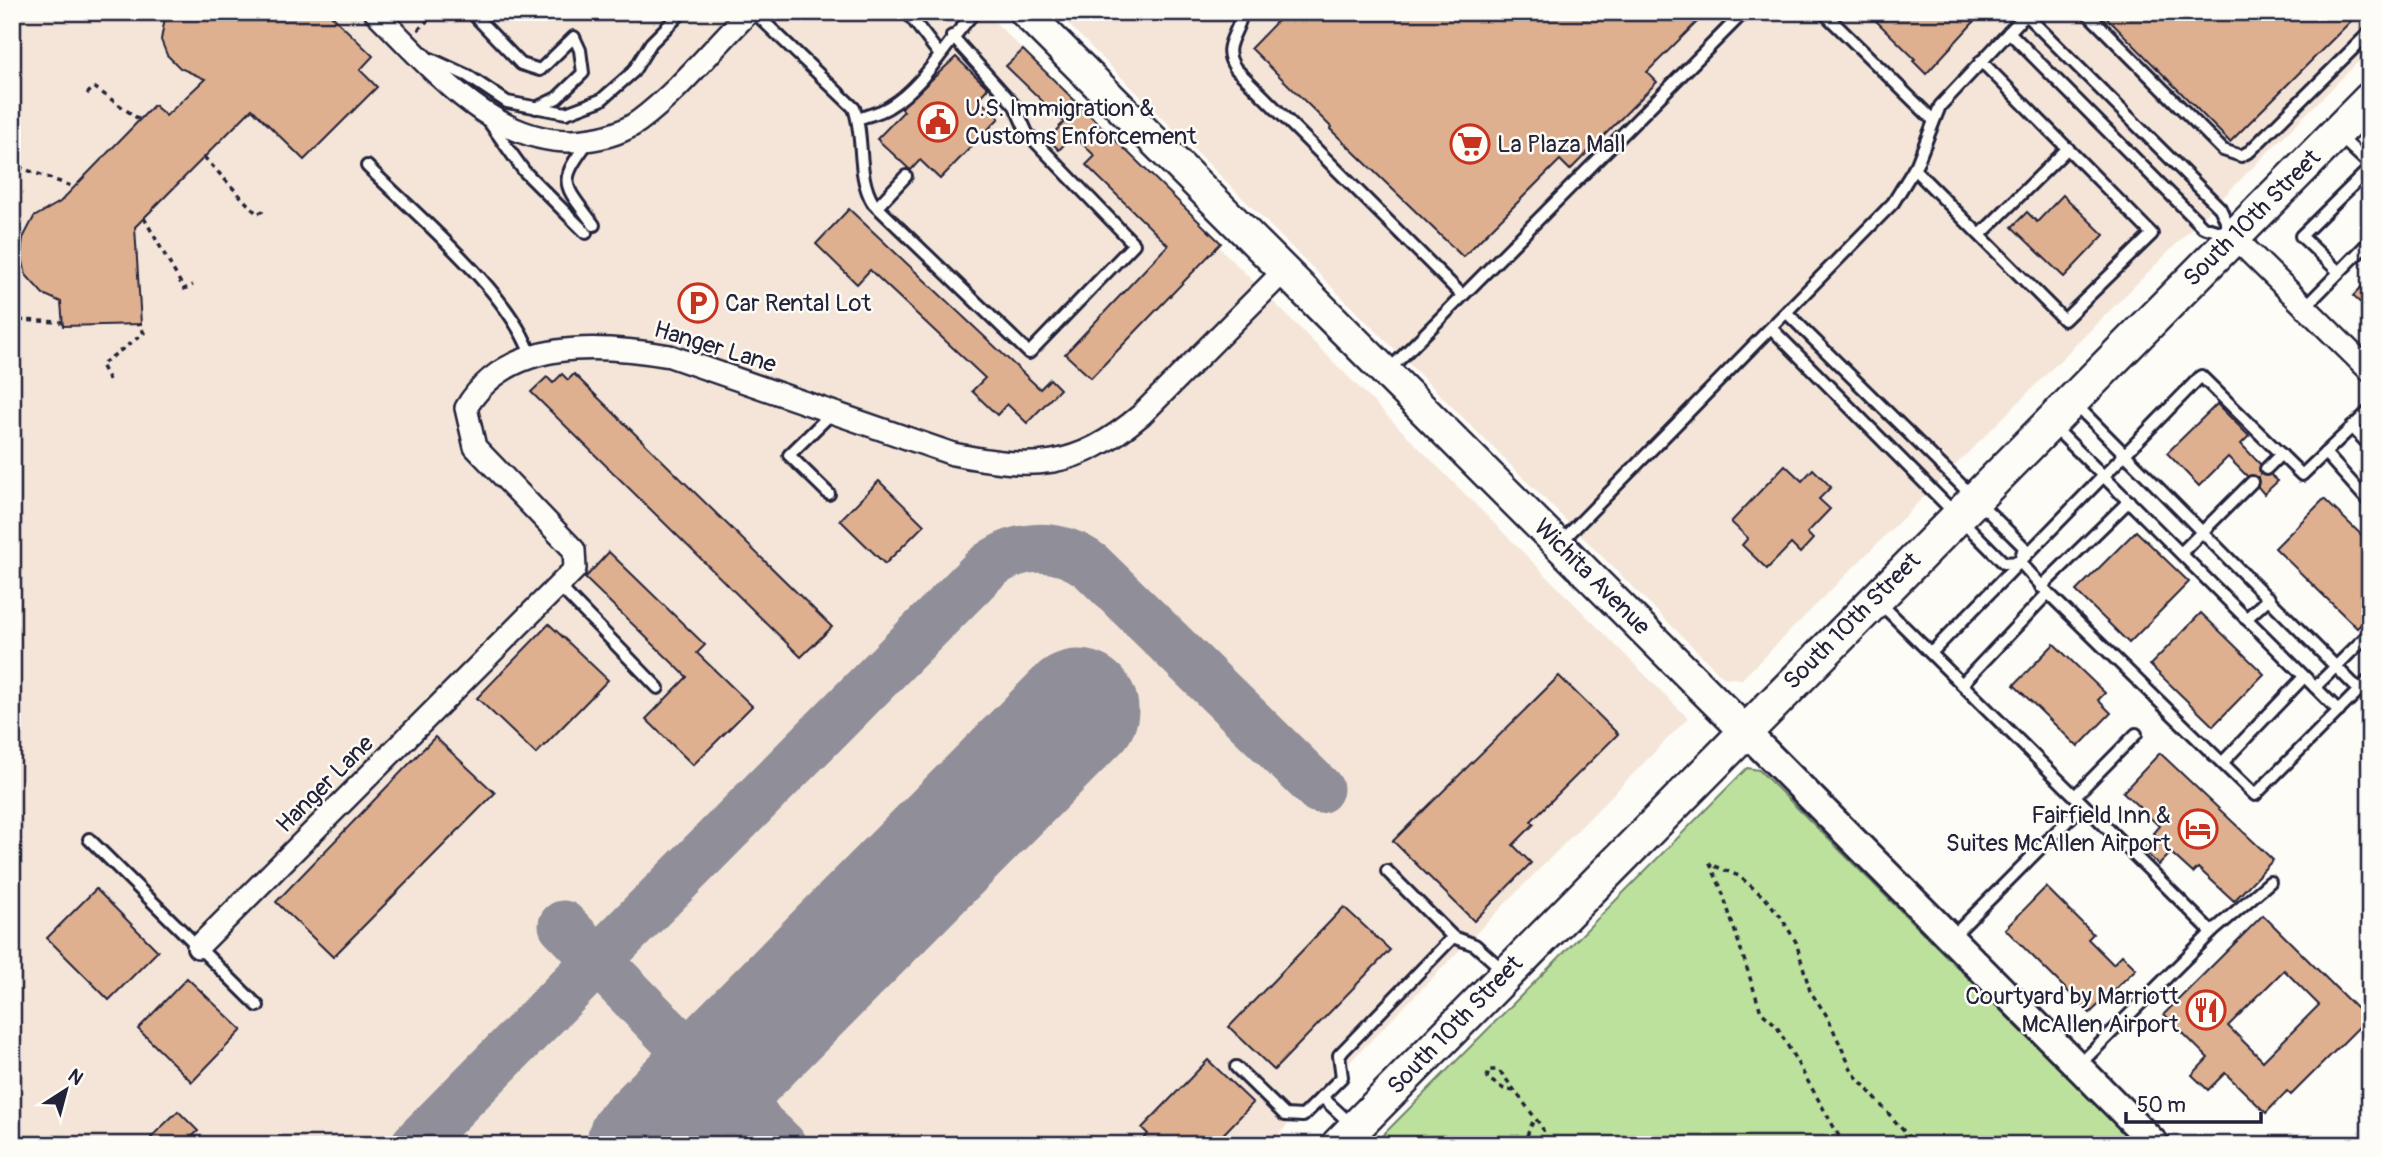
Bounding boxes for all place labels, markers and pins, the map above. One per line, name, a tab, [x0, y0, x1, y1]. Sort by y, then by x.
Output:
place label: U.S. Immigration & Customs Enforcement	[965, 94, 1197, 151]
public building icon: U.S. Immigration & Customs Enforcement	[917, 101, 959, 143]
supermarket icon: La Plaza Mall	[1449, 123, 1491, 165]
place label: La Plaza Mall	[1497, 130, 1626, 159]
parking icon: Car Rental Lot	[677, 282, 719, 324]
place label: Car Rental Lot	[725, 289, 872, 318]
place label: Fairfield Inn & Suites McAllen Airport	[1946, 801, 2171, 858]
hotel icon: Fairfield Inn & Suites McAllen Airport	[2177, 808, 2219, 850]
place label: Courtyard by Marriott McAllen Airport	[1965, 982, 2179, 1039]
restaurant icon: Courtyard by Marriott McAllen Airport	[2185, 989, 2227, 1031]

